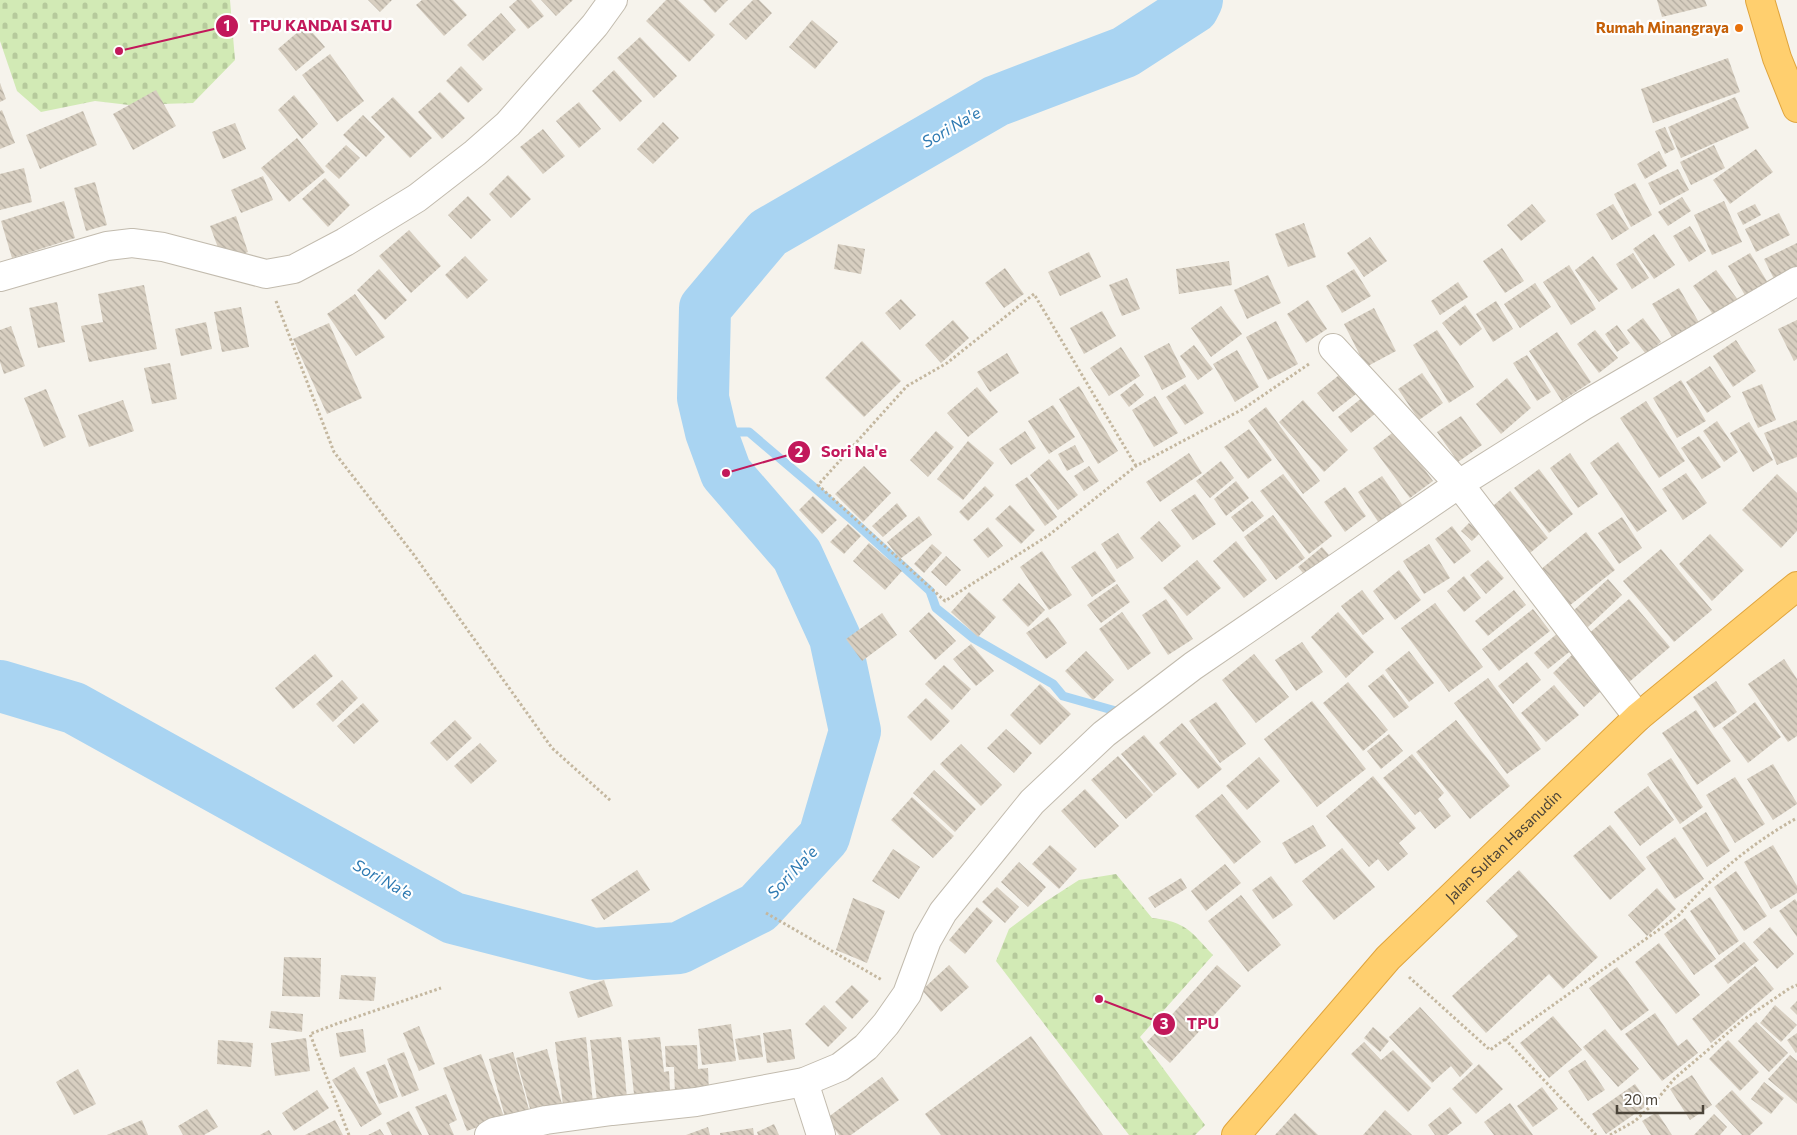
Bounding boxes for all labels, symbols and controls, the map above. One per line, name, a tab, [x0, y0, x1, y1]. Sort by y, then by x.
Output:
callout: TPU KANDAI SATU	[215, 10, 403, 41]
text: TPU KANDAI SATU	[250, 15, 392, 34]
text: 1	[224, 16, 230, 34]
place label: Rumah Minangraya	[1596, 18, 1729, 36]
marker: Rumah Minangraya	[1733, 22, 1745, 34]
water label: Sori Na'e	[918, 102, 984, 151]
callout: Sori Na'e	[786, 436, 897, 467]
text: Sori Na'e	[821, 441, 887, 460]
text: 2	[795, 442, 803, 460]
street label: Jalan Sultan Hasanudin	[1441, 786, 1565, 906]
water label: Sori Na'e	[763, 841, 821, 902]
water label: Sori Na'e	[350, 855, 417, 903]
callout: TPU	[1152, 1008, 1229, 1039]
text: TPU	[1187, 1013, 1219, 1032]
text: 3	[1160, 1014, 1169, 1032]
scale bar	[1617, 1082, 1703, 1114]
text: 20 m	[1624, 1090, 1658, 1108]

